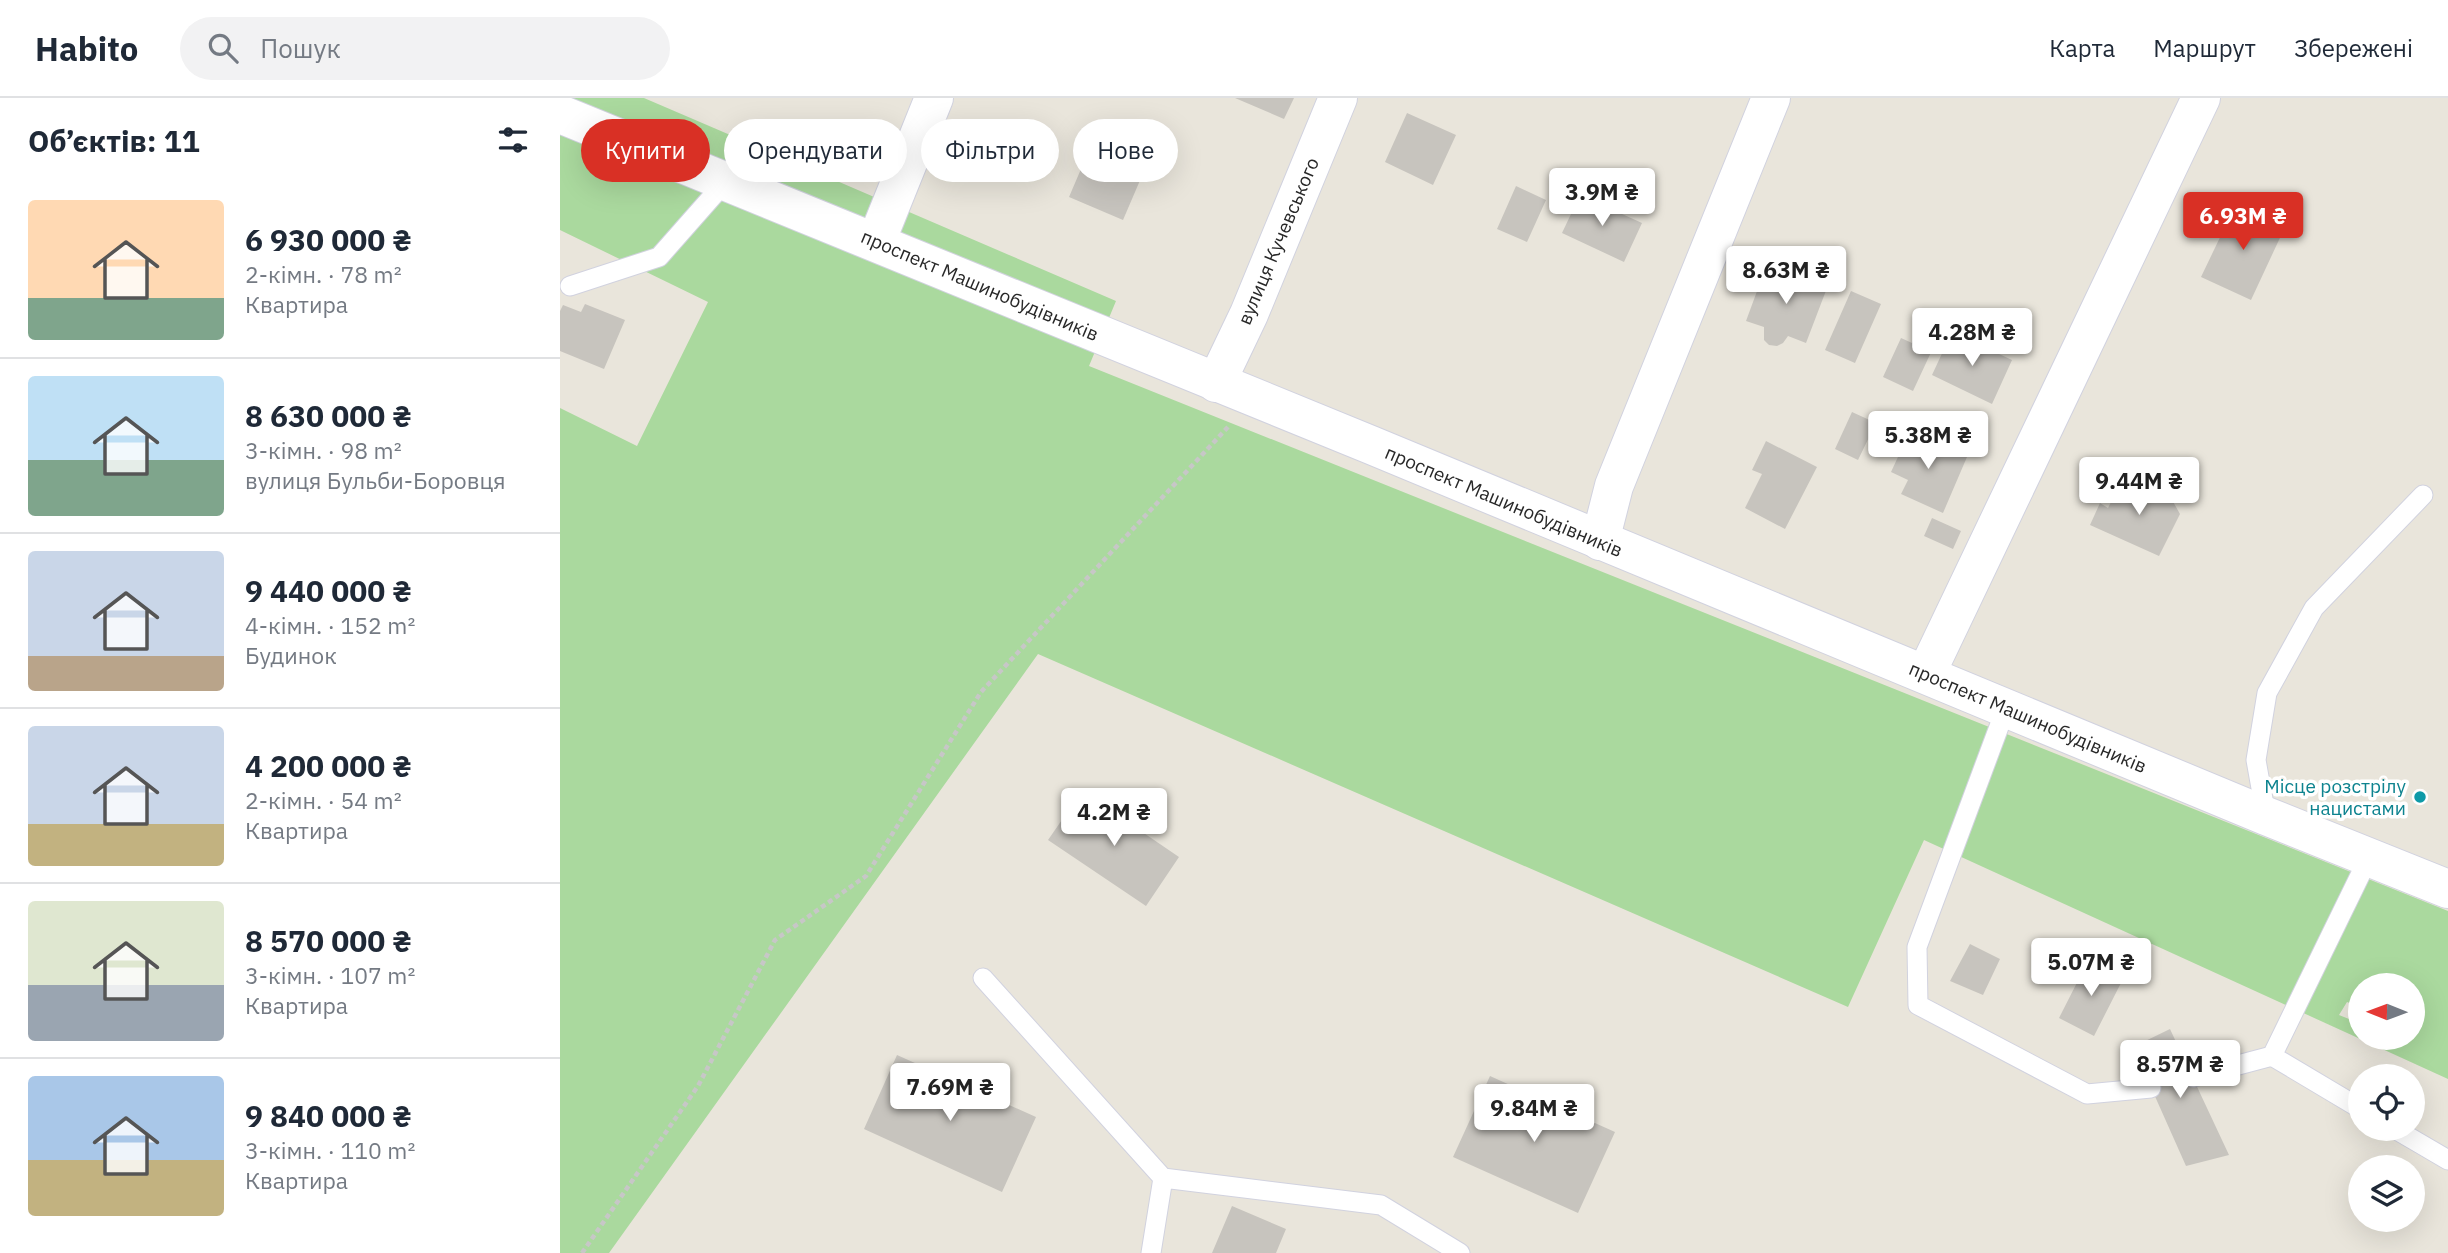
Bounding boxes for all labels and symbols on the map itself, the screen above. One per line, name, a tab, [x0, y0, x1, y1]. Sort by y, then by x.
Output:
street label: вулиця Кучевського	[1232, 154, 1324, 328]
pin: 3.9M ₴	[1545, 169, 1659, 228]
pin: 6.93M ₴	[2178, 192, 2308, 252]
street label: проспект Машинобудівників	[858, 224, 1102, 346]
pin: 8.63M ₴	[1721, 246, 1851, 306]
pin: 4.28M ₴	[1907, 308, 2037, 368]
pin: 5.38M ₴	[1863, 412, 1993, 471]
street label: проспект Машинобудівників	[1382, 440, 1626, 562]
pin: 9.44M ₴	[2074, 458, 2204, 517]
street label: проспект Машинобудівників	[1906, 656, 2150, 778]
place label: Місце розстрілу нацистами	[2264, 774, 2407, 820]
pin: 4.2M ₴	[1057, 788, 1171, 848]
marker: Місце розстрілу нацистами	[2412, 789, 2428, 805]
pin: 5.07M ₴	[2026, 939, 2156, 998]
north arrow	[2348, 973, 2426, 1050]
pin: 8.57M ₴	[2115, 1040, 2245, 1100]
pin: 7.69M ₴	[885, 1063, 1015, 1123]
pin: 9.84M ₴	[1469, 1084, 1599, 1144]

